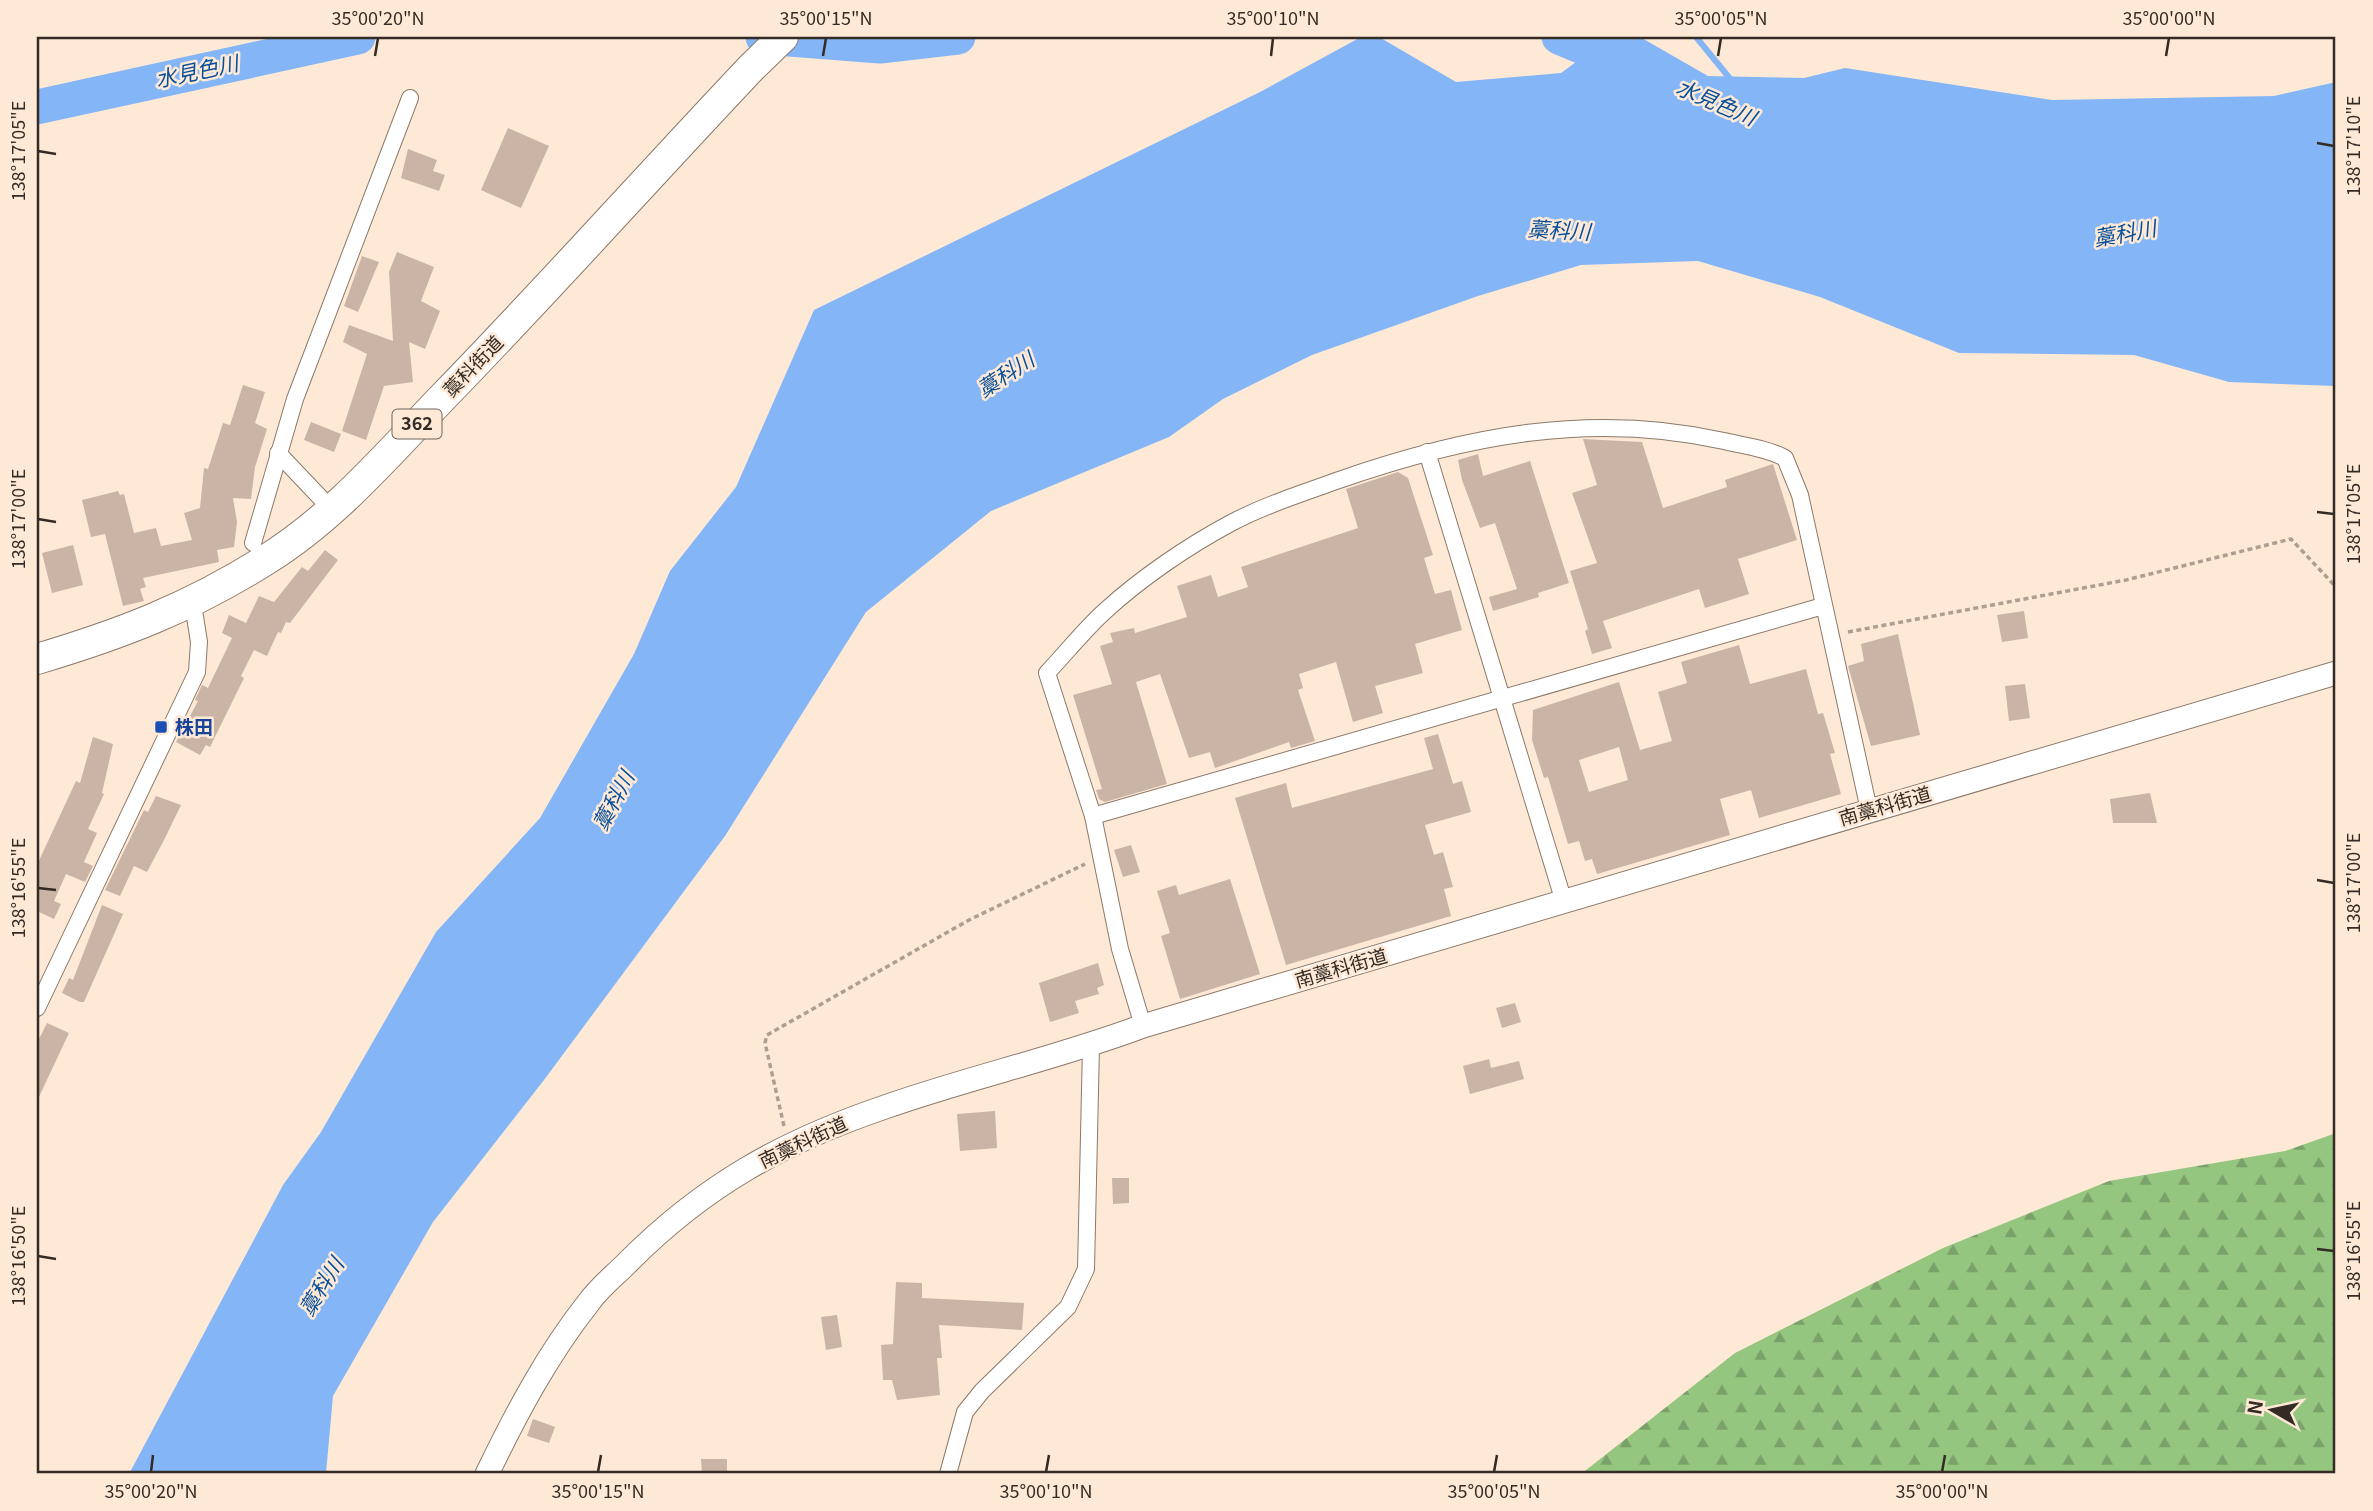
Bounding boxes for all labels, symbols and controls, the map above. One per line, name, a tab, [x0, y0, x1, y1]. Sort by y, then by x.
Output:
text: 35°00'20"N	[331, 4, 425, 30]
text: 35°00'15"N	[779, 4, 873, 30]
text: 35°00'10"N	[1226, 4, 1320, 30]
text: 35°00'05"N	[1674, 4, 1768, 30]
text: 35°00'00"N	[2122, 4, 2216, 30]
water label: 水見色川	[152, 46, 243, 93]
water label: 水見色川	[1672, 71, 1763, 132]
text: 138°17'10"E	[2339, 96, 2365, 196]
text: 138°17'05"E	[4, 101, 30, 201]
water label: 藁科川	[2091, 211, 2160, 252]
water label: 藁科川	[1527, 212, 1593, 246]
street label: 藁科街道	[436, 328, 508, 402]
water label: 藁科川	[970, 342, 1041, 403]
road number: 362	[392, 410, 442, 438]
text: 138°17'05"E	[2339, 464, 2365, 564]
text: 138°17'00"E	[4, 469, 30, 569]
place label: 株田	[175, 712, 213, 739]
marker: 株田	[153, 719, 169, 735]
water label: 藁科川	[584, 763, 641, 835]
street label: 南藁科街道	[1835, 778, 1934, 831]
text: 138°17'00"E	[2339, 833, 2365, 933]
text: 138°16'55"E	[4, 838, 30, 938]
street label: 南藁科街道	[1291, 940, 1390, 993]
street label: 南藁科街道	[754, 1108, 851, 1173]
text: 138°16'55"E	[2339, 1201, 2365, 1301]
text: 138°16'50"E	[4, 1206, 30, 1306]
water label: 藁科川	[291, 1250, 351, 1321]
north arrow	[2236, 1374, 2306, 1444]
text: N	[2239, 1398, 2268, 1416]
text: 35°00'20"N	[104, 1477, 198, 1503]
text: 35°00'15"N	[551, 1477, 645, 1503]
text: 35°00'10"N	[999, 1477, 1093, 1503]
text: 35°00'05"N	[1447, 1477, 1541, 1503]
text: 35°00'00"N	[1895, 1477, 1989, 1503]

